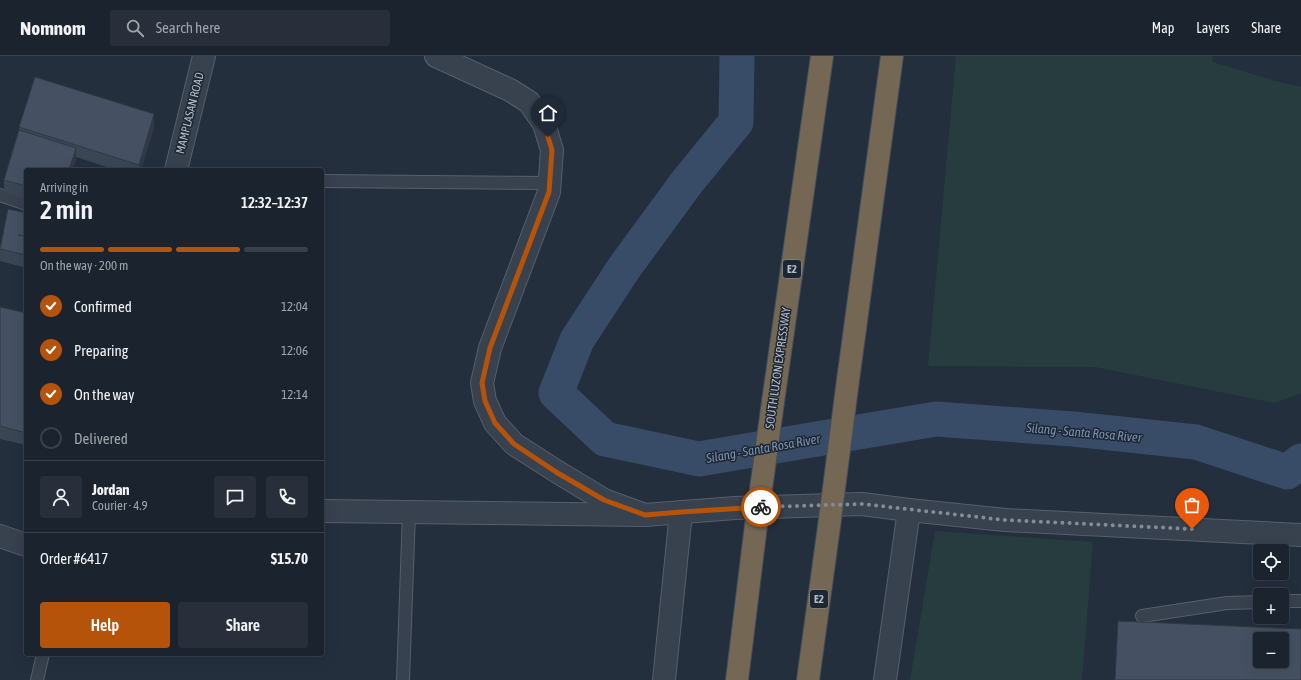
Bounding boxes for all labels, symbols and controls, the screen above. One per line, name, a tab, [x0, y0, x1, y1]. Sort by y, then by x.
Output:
search box	[110, 10, 390, 46]
text: Nomnom	[20, 17, 86, 39]
icon: search	[124, 17, 146, 39]
text: Search here	[156, 19, 220, 36]
text: Map	[1152, 20, 1174, 36]
text: Layers	[1196, 20, 1229, 36]
text: Share	[1251, 20, 1281, 36]
street label: MAMPLASAN ROAD	[173, 71, 207, 155]
pin	[531, 96, 565, 137]
icon: home	[537, 102, 559, 124]
text: Arriving in	[40, 180, 88, 195]
text: 12:32–12:37	[241, 194, 308, 211]
text: 2 min	[40, 195, 93, 225]
text: On the way · 200 m	[40, 258, 128, 273]
road number: E2	[783, 260, 801, 278]
icon: check	[40, 295, 62, 317]
text: Confirmed	[74, 298, 132, 315]
text: 12:04	[281, 299, 308, 314]
street label: SOUTH LUZON EXPRESSWAY	[763, 306, 794, 430]
icon: check	[40, 339, 62, 361]
text: Preparing	[74, 342, 128, 359]
text: 12:06	[281, 343, 308, 358]
icon: check	[40, 383, 62, 405]
text: On the way	[74, 386, 135, 403]
text: 12:14	[281, 387, 308, 402]
water label: Silang - Santa Rosa River	[1025, 420, 1143, 445]
text: Delivered	[74, 430, 128, 447]
water label: Silang - Santa Rosa River	[704, 431, 823, 466]
button: person	[40, 476, 82, 518]
button: chat	[214, 476, 256, 518]
button: phone	[266, 476, 308, 518]
text: Jordan	[92, 481, 130, 498]
courier	[741, 487, 781, 527]
pin	[1175, 488, 1209, 529]
icon: bag	[1181, 494, 1203, 516]
icon: bike	[750, 496, 772, 518]
text: Courier · 4.9	[92, 498, 148, 513]
map controls	[1253, 544, 1289, 668]
button: locate	[1253, 544, 1289, 580]
text: Order #6417	[40, 550, 108, 567]
text: $15.70	[271, 550, 308, 567]
button: +	[1253, 588, 1289, 624]
road number: E2	[810, 590, 828, 608]
button: Help	[40, 602, 170, 648]
button: Share	[178, 602, 308, 648]
button: −	[1253, 632, 1289, 668]

